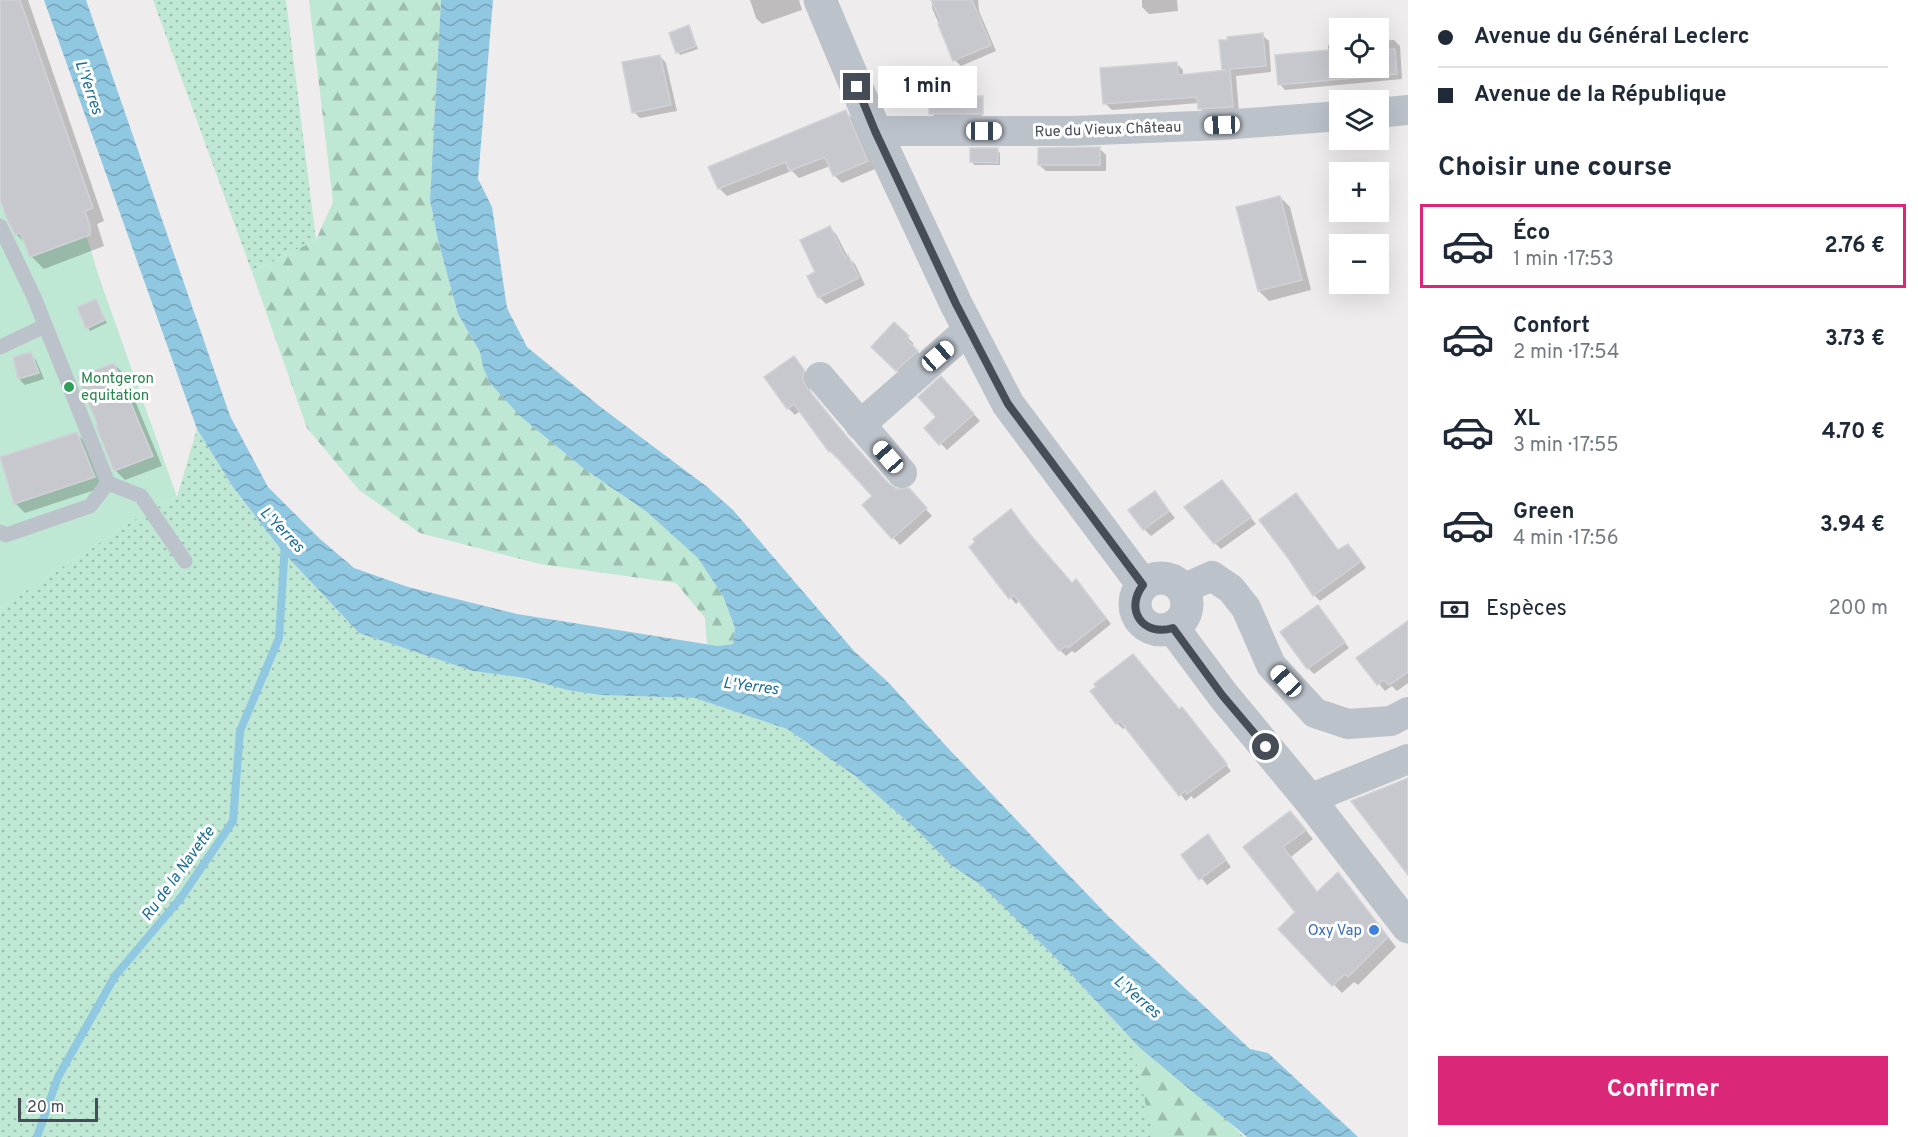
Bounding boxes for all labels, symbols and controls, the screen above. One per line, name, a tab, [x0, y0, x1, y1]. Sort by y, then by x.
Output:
map controls	[1329, 18, 1389, 294]
button: locate	[1329, 18, 1389, 78]
text: Avenue du Général Leclerc	[1474, 24, 1750, 51]
water label: L'Yerres	[70, 58, 107, 118]
callout: 1 min	[878, 66, 977, 108]
route end	[843, 73, 870, 100]
text: 1 min	[903, 74, 952, 100]
text: Avenue de la République	[1474, 82, 1727, 109]
button: layers	[1329, 90, 1389, 150]
car	[1204, 115, 1240, 135]
street label: Rue du Vieux Château	[1034, 118, 1182, 143]
car	[966, 122, 1002, 140]
text: Choisir une course	[1438, 151, 1672, 185]
button: +	[1329, 162, 1389, 222]
icon: car	[1441, 219, 1495, 273]
text: Éco	[1513, 220, 1550, 247]
text: 2.76 €	[1824, 233, 1885, 260]
button: −	[1329, 234, 1389, 294]
text: 1 min · 17:53	[1513, 247, 1614, 273]
icon: car	[1441, 312, 1495, 366]
text: Confort	[1513, 313, 1590, 340]
text: 3.73 €	[1825, 326, 1885, 353]
car	[919, 337, 957, 375]
text: 2 min · 17:54	[1513, 340, 1619, 366]
place label: Montgeron equitation	[81, 370, 154, 406]
marker: Montgeron equitation	[62, 380, 76, 394]
icon: car	[1441, 405, 1495, 459]
text: XL	[1513, 406, 1540, 433]
text: 4.70 €	[1822, 419, 1885, 446]
text: 3 min · 17:55	[1513, 433, 1619, 459]
car	[869, 438, 907, 476]
icon: car	[1441, 498, 1495, 552]
text: Green	[1513, 499, 1575, 526]
water label: L'Yerres	[255, 503, 309, 558]
text: 3.94 €	[1820, 512, 1885, 539]
text: 4 min · 17:56	[1513, 526, 1619, 552]
icon: cash	[1438, 593, 1471, 626]
text: Espèces	[1486, 596, 1567, 623]
text: 200 m	[1829, 596, 1888, 622]
car	[1267, 662, 1305, 700]
water label: L'Yerres	[722, 674, 780, 700]
route start	[1252, 733, 1279, 760]
water label: Ru de la Navette	[138, 822, 220, 925]
place label: Oxy Vap	[1308, 922, 1362, 941]
marker: Oxy Vap	[1367, 923, 1381, 937]
water label: L'Yerres	[1109, 972, 1165, 1024]
button: Confirmer	[1438, 1056, 1888, 1125]
scale bar	[18, 1095, 98, 1122]
text: 20 m	[27, 1098, 64, 1118]

